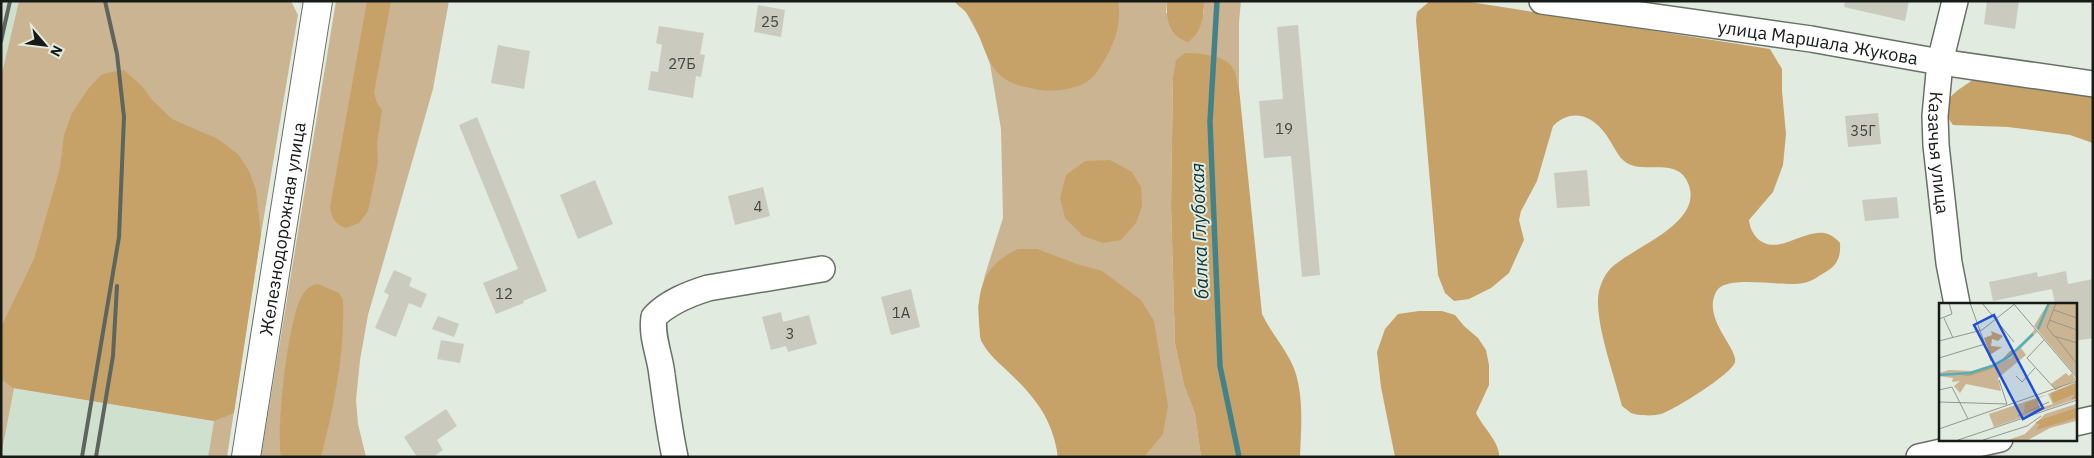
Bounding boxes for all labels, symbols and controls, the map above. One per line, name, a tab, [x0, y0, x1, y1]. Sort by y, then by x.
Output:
house number: 25	[761, 12, 779, 31]
street label: улица Маршала Жукова	[1716, 14, 1920, 69]
north arrow	[20, 20, 70, 70]
text: N	[46, 42, 67, 60]
house number: 27Б	[668, 54, 696, 73]
street label: Казачья улица	[1923, 91, 1955, 215]
house number: 19	[1275, 119, 1293, 138]
street label: Железнодорожная улица	[254, 120, 310, 337]
house number: 35Г	[1850, 121, 1876, 140]
water label: балка Глубокая	[1185, 162, 1213, 300]
house number: 4	[753, 197, 763, 216]
house number: 12	[495, 284, 513, 303]
house number: 1А	[892, 303, 911, 322]
inset map	[1939, 303, 2076, 440]
house number: 3	[785, 324, 795, 343]

